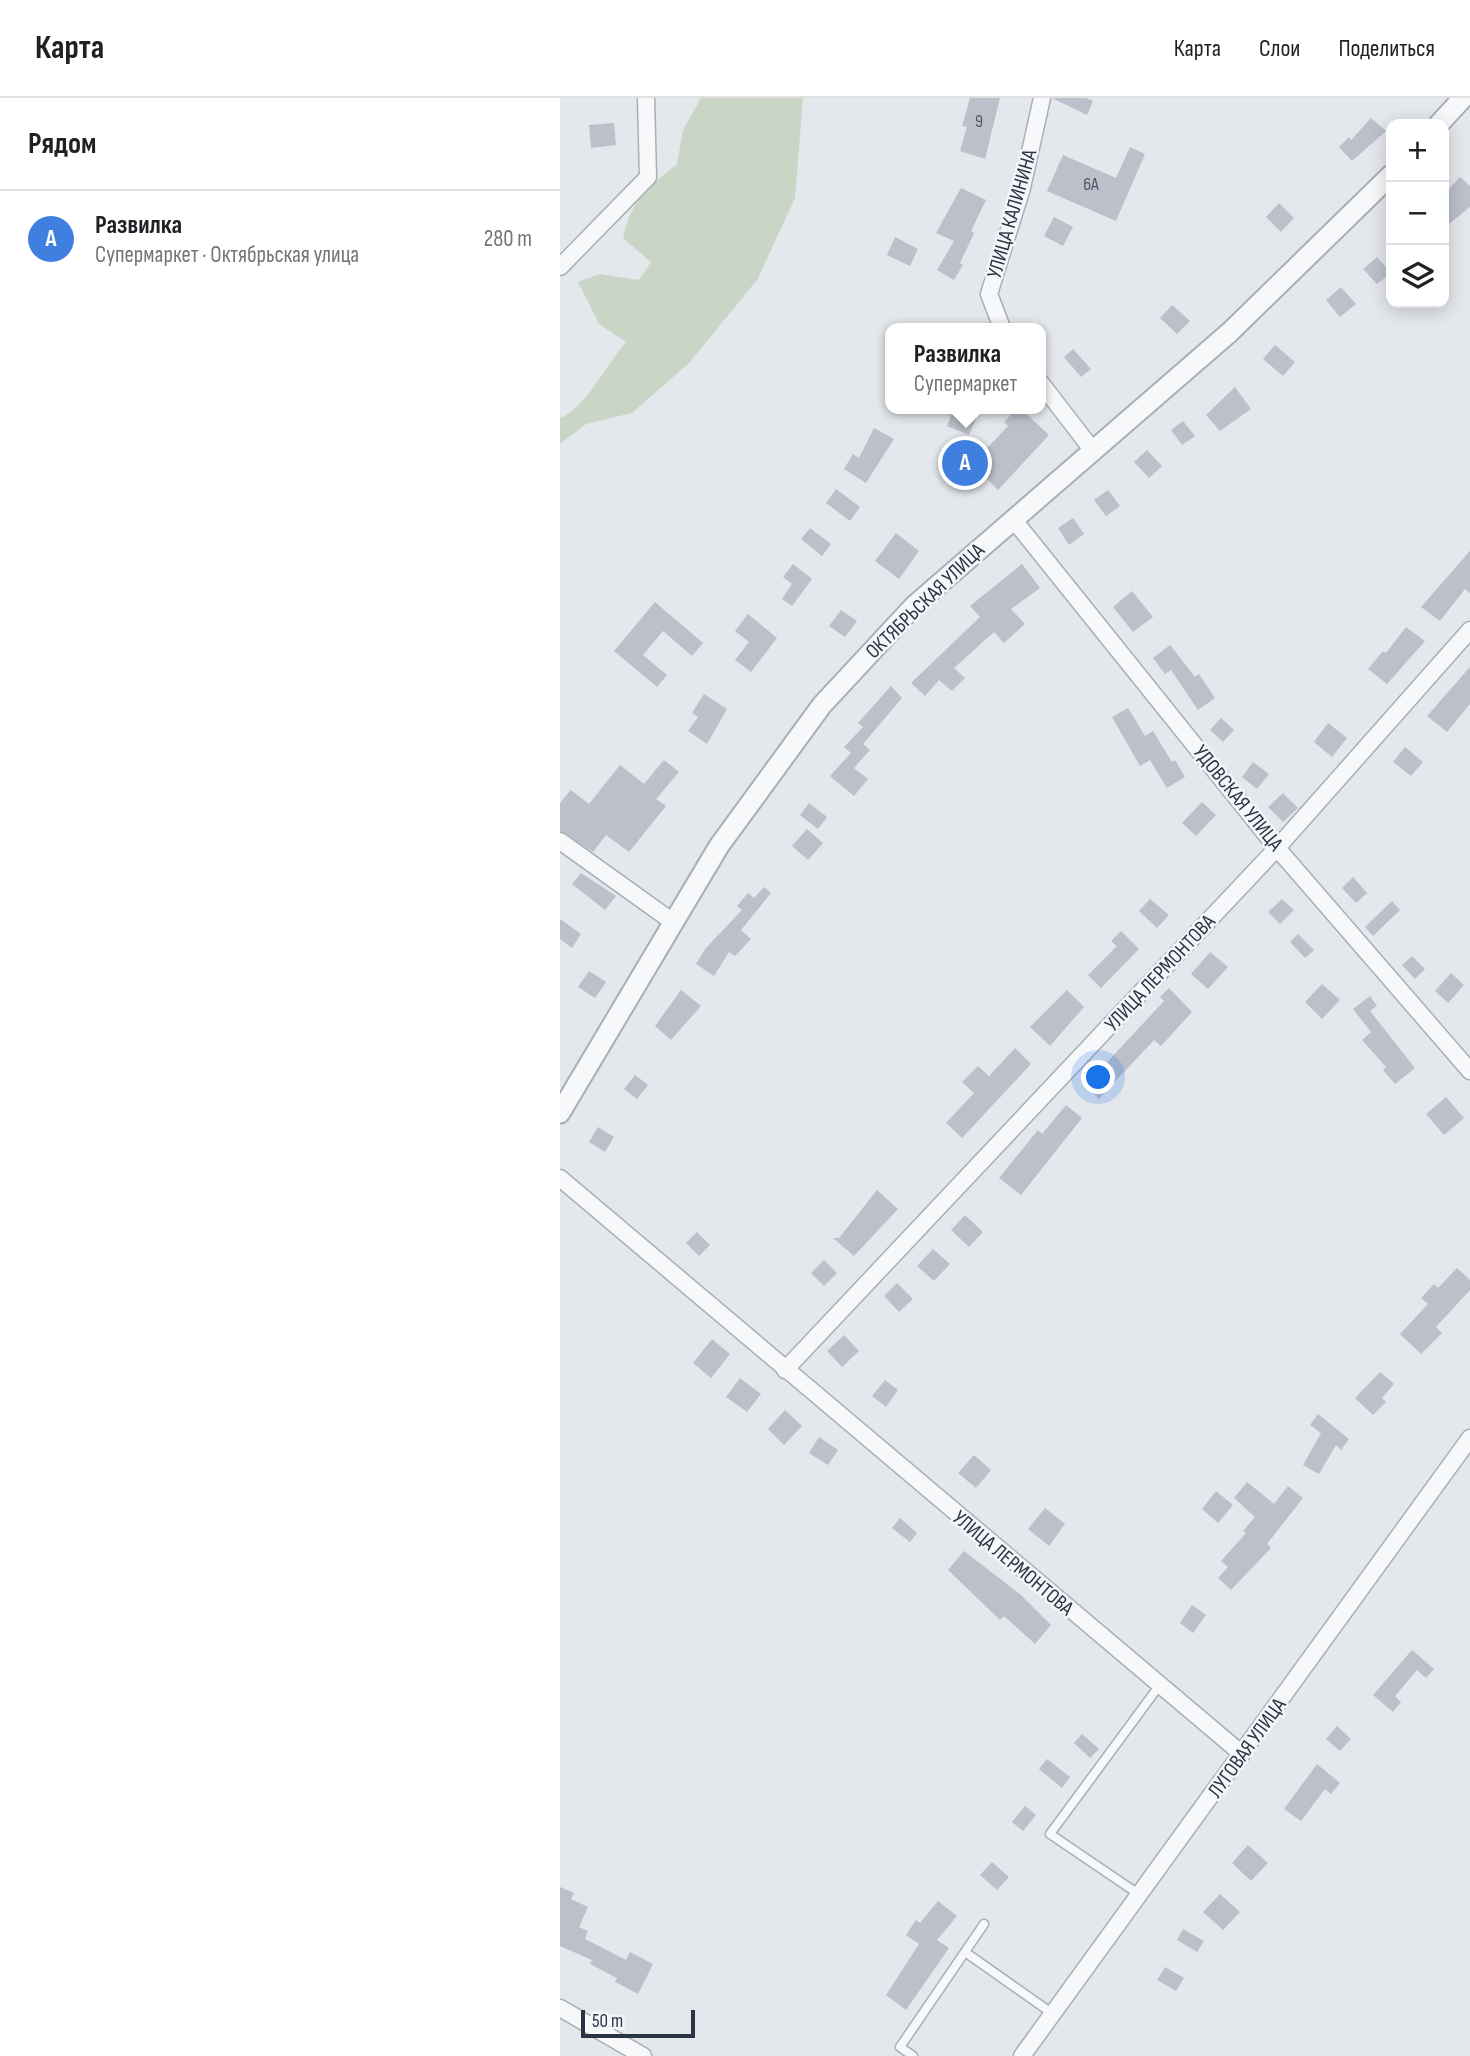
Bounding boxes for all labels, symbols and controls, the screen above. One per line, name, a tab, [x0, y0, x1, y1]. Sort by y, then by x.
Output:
text: Карта	[35, 28, 104, 68]
text: Карта	[1174, 34, 1221, 63]
text: Слои	[1259, 34, 1300, 63]
text: Поделиться	[1338, 34, 1435, 63]
house number: 9	[975, 111, 983, 132]
map controls	[1386, 119, 1449, 308]
button: +	[1386, 119, 1449, 182]
text: Рядом	[28, 126, 96, 162]
street label: УЛИЦА КАЛИНИНА	[982, 146, 1043, 281]
house number: 6А	[1083, 174, 1099, 195]
button: −	[1386, 182, 1449, 245]
text: Развилка	[95, 210, 182, 241]
text: A	[46, 225, 56, 253]
text: 280 m	[484, 225, 532, 253]
text: Супермаркет · Октябрьская улица	[95, 241, 359, 269]
button: layers	[1386, 245, 1449, 308]
popup	[885, 323, 1046, 414]
text: Развилка	[914, 339, 1001, 370]
text: Супермаркет	[914, 370, 1017, 398]
pin: A	[942, 437, 988, 489]
street label: ОКТЯБРЬСКАЯ УЛИЦА	[860, 537, 990, 664]
street label: УДОВСКАЯ УЛИЦА	[1188, 740, 1289, 857]
street label: УЛИЦА ЛЕРМОНТОВА	[1100, 909, 1221, 1036]
your location	[1081, 1060, 1115, 1094]
street label: УЛИЦА ЛЕРМОНТОВА	[947, 1505, 1079, 1622]
street label: ЛУГОВАЯ УЛИЦА	[1203, 1693, 1292, 1803]
scale bar	[581, 2007, 695, 2039]
text: 50 m	[592, 2010, 623, 2033]

